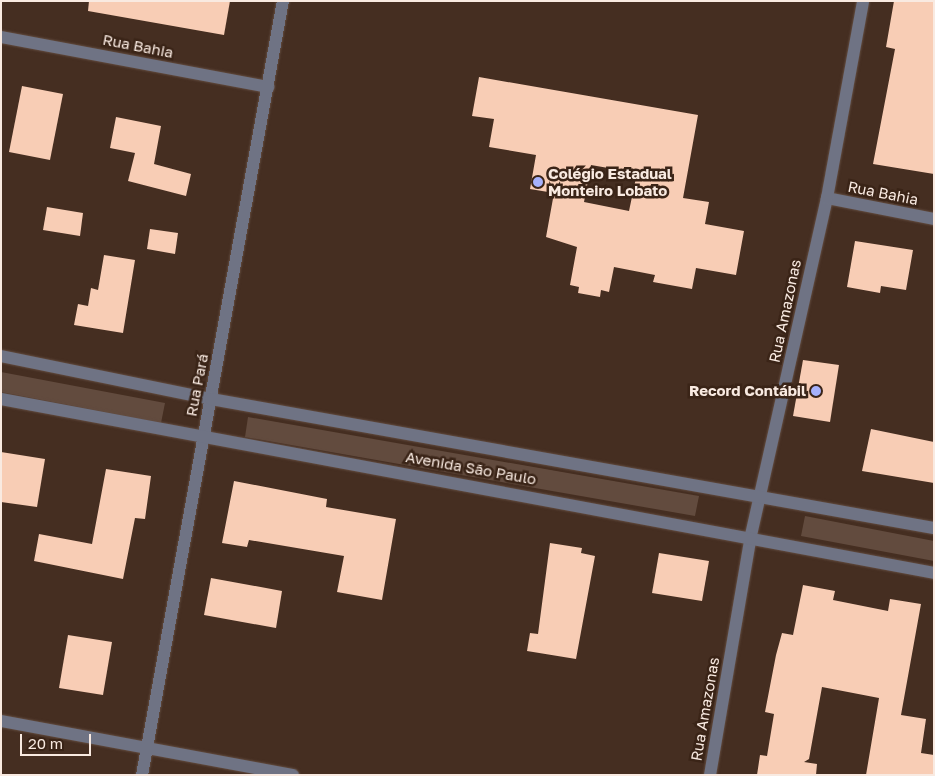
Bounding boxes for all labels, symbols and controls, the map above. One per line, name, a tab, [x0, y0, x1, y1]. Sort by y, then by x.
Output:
street label: Rua Bahia	[101, 30, 175, 62]
place label: Colégio Estadual Monteiro Lobato	[548, 164, 672, 199]
marker: Colégio Estadual Monteiro Lobato	[532, 176, 544, 188]
street label: Rua Bahia	[846, 177, 920, 209]
street label: Rua Amazonas	[765, 258, 805, 364]
street label: Rua Pará	[182, 352, 212, 418]
place label: Record Contábil	[689, 382, 806, 400]
marker: Record Contábil	[810, 385, 822, 397]
street label: Avenida São Paulo	[404, 448, 538, 488]
street label: Rua Amazonas	[687, 656, 723, 762]
scale bar	[22, 724, 94, 756]
text: 20 m	[28, 734, 63, 752]

